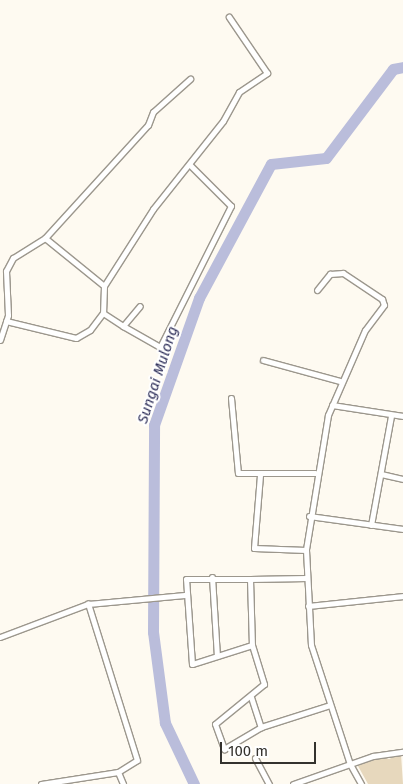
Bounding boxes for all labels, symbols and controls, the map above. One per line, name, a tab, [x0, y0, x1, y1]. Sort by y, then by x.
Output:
water label: Sungai Mulong	[134, 324, 182, 426]
scale bar	[223, 732, 319, 764]
text: 100 m	[228, 742, 268, 760]

